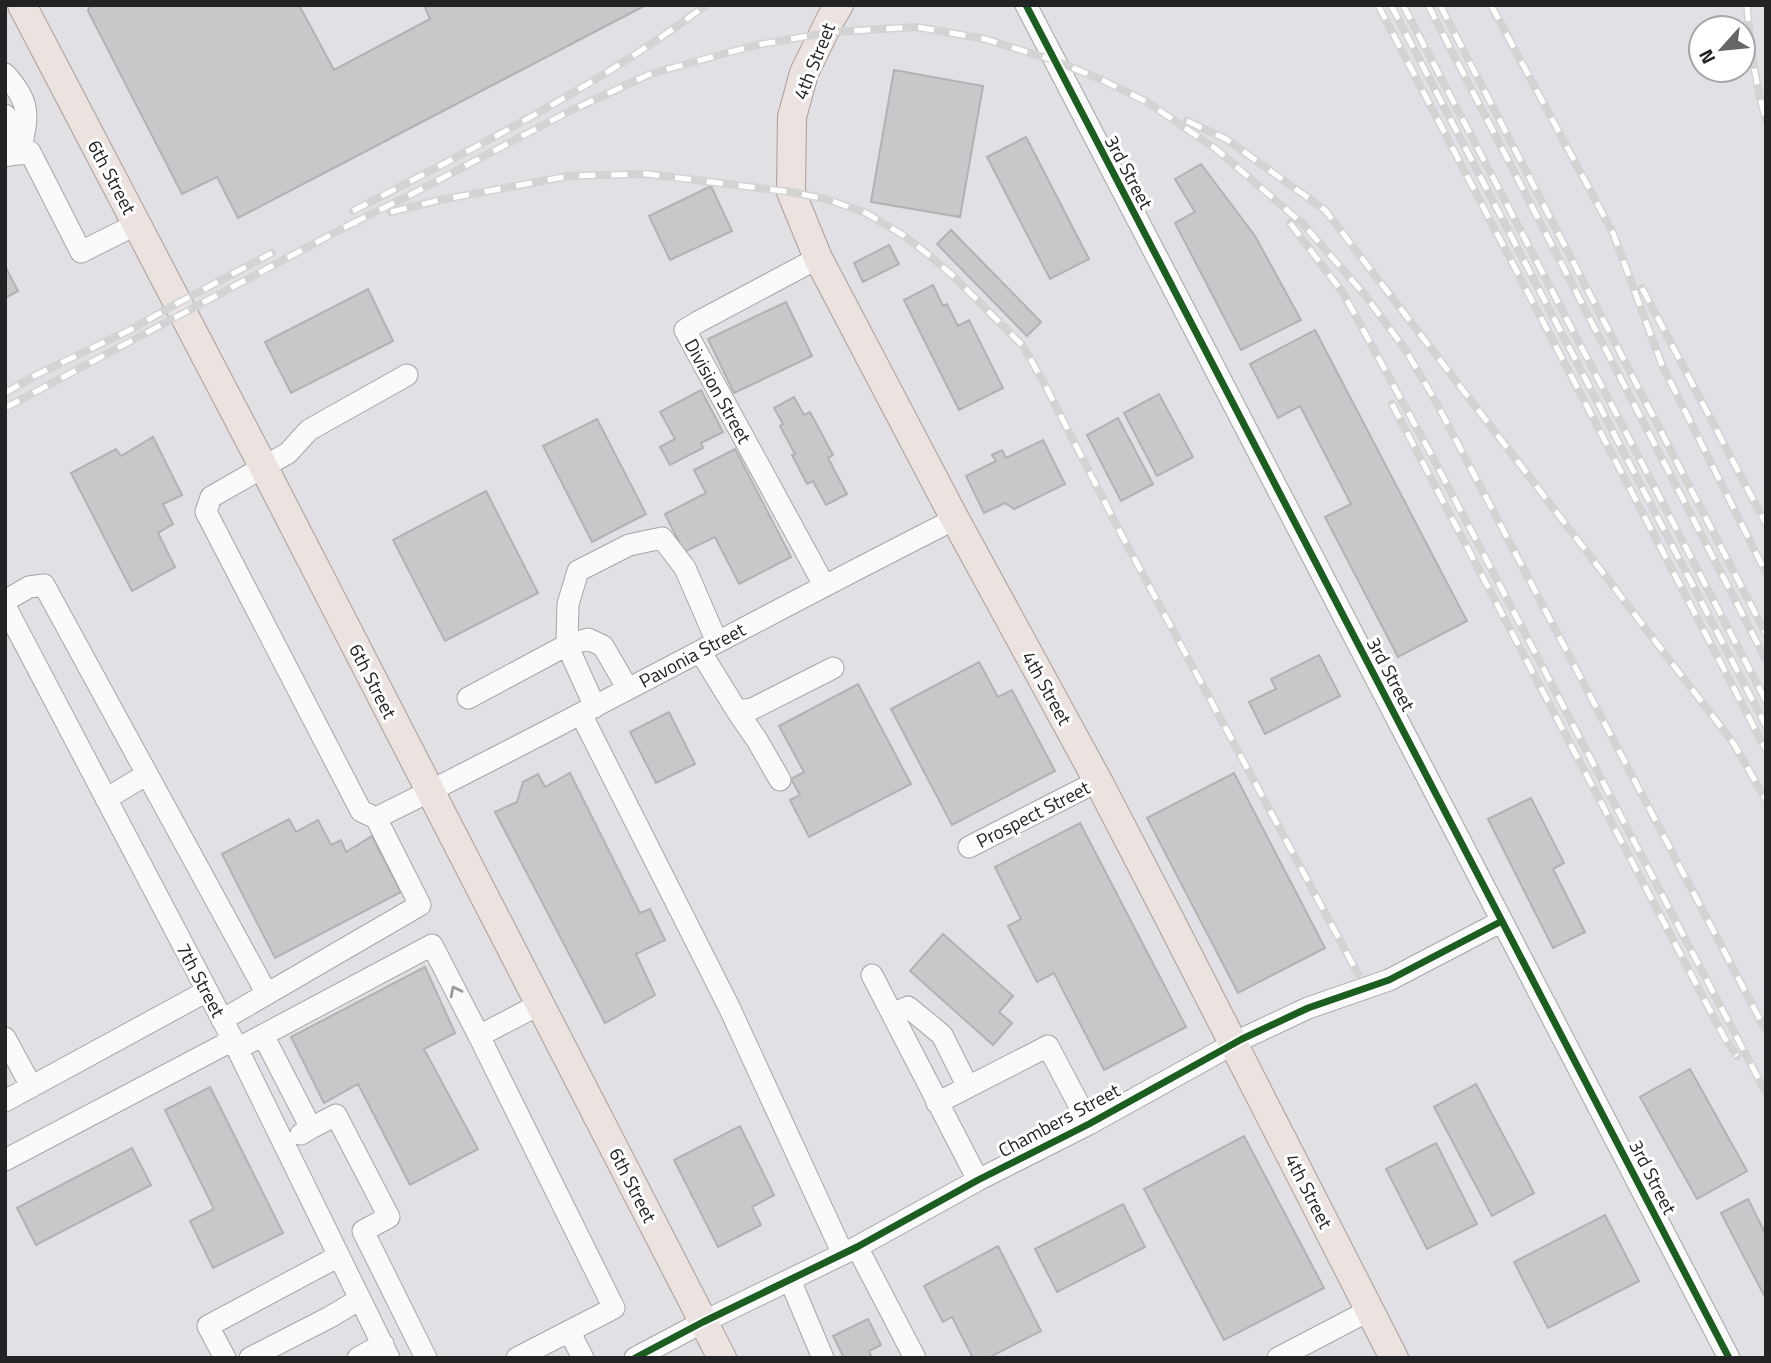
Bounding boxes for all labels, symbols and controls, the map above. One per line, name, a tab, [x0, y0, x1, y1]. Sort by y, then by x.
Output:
north arrow	[1687, 14, 1757, 84]
street label: 4th Street	[785, 18, 842, 104]
text: N	[1690, 44, 1722, 69]
street label: 3rd Street	[1098, 130, 1161, 214]
street label: 6th Street	[81, 134, 144, 219]
street label: Division Street	[678, 333, 759, 449]
street label: Pavonia Street	[633, 614, 750, 695]
street label: 3rd Street	[1360, 632, 1423, 716]
street label: 6th Street	[342, 638, 405, 724]
street label: 4th Street	[1015, 645, 1080, 730]
street label: Prospect Street	[971, 772, 1095, 855]
street label: 7th Street	[170, 937, 233, 1022]
one-way arrow	[450, 986, 464, 998]
street label: Chambers Street	[993, 1075, 1125, 1164]
street label: 3rd Street	[1622, 1134, 1685, 1219]
street label: 6th Street	[602, 1142, 665, 1228]
street label: 4th Street	[1278, 1148, 1341, 1234]

